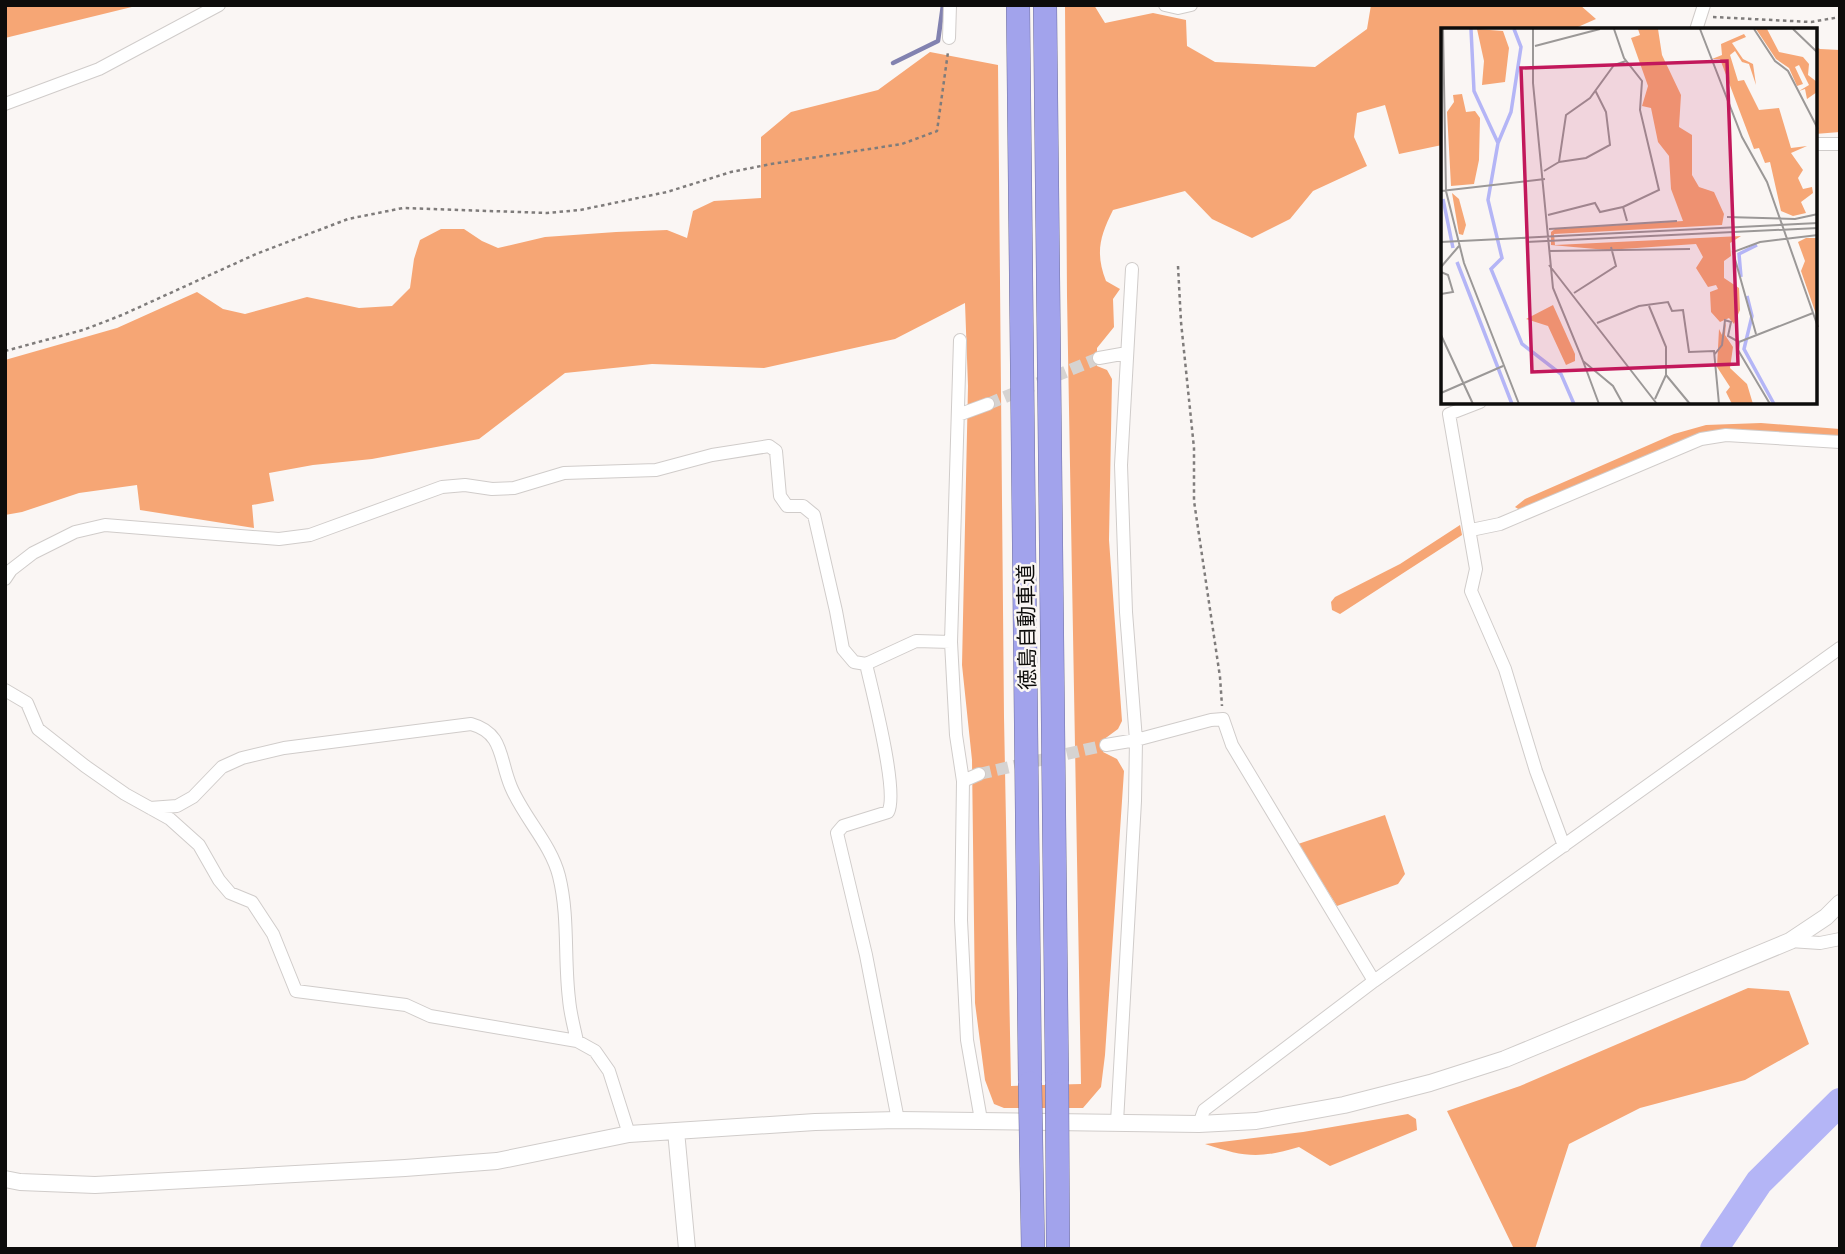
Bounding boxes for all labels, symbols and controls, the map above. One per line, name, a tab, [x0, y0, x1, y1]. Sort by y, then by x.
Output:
inset map	[1441, 28, 1817, 404]
street label: 徳島自動車道	[1009, 564, 1043, 690]

